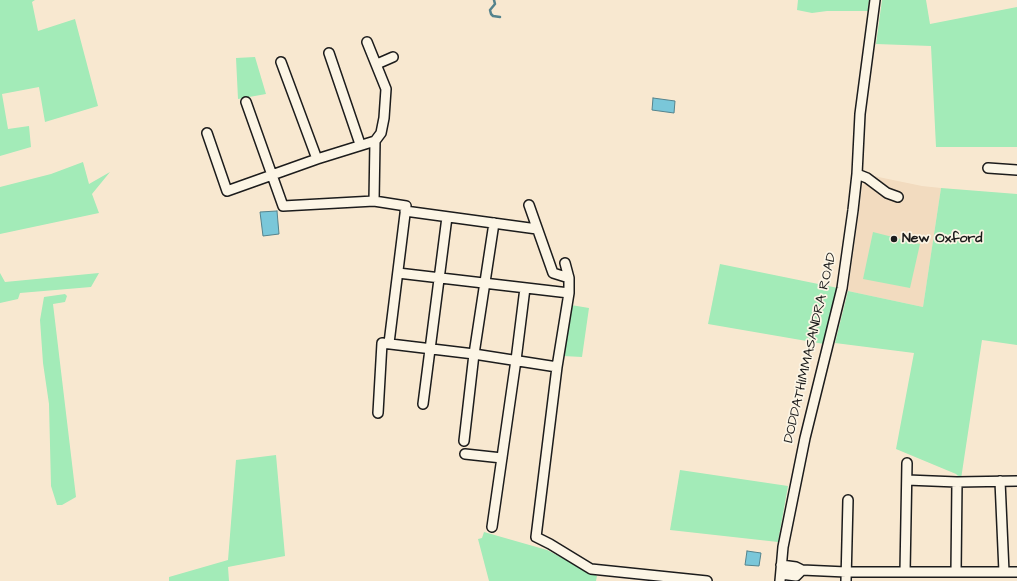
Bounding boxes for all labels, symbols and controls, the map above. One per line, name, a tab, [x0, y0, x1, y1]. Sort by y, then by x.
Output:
place label: New Oxford	[902, 231, 982, 247]
marker: New Oxford	[889, 234, 899, 244]
street label: DODDATHIMMASANDRA ROAD	[781, 251, 841, 445]

